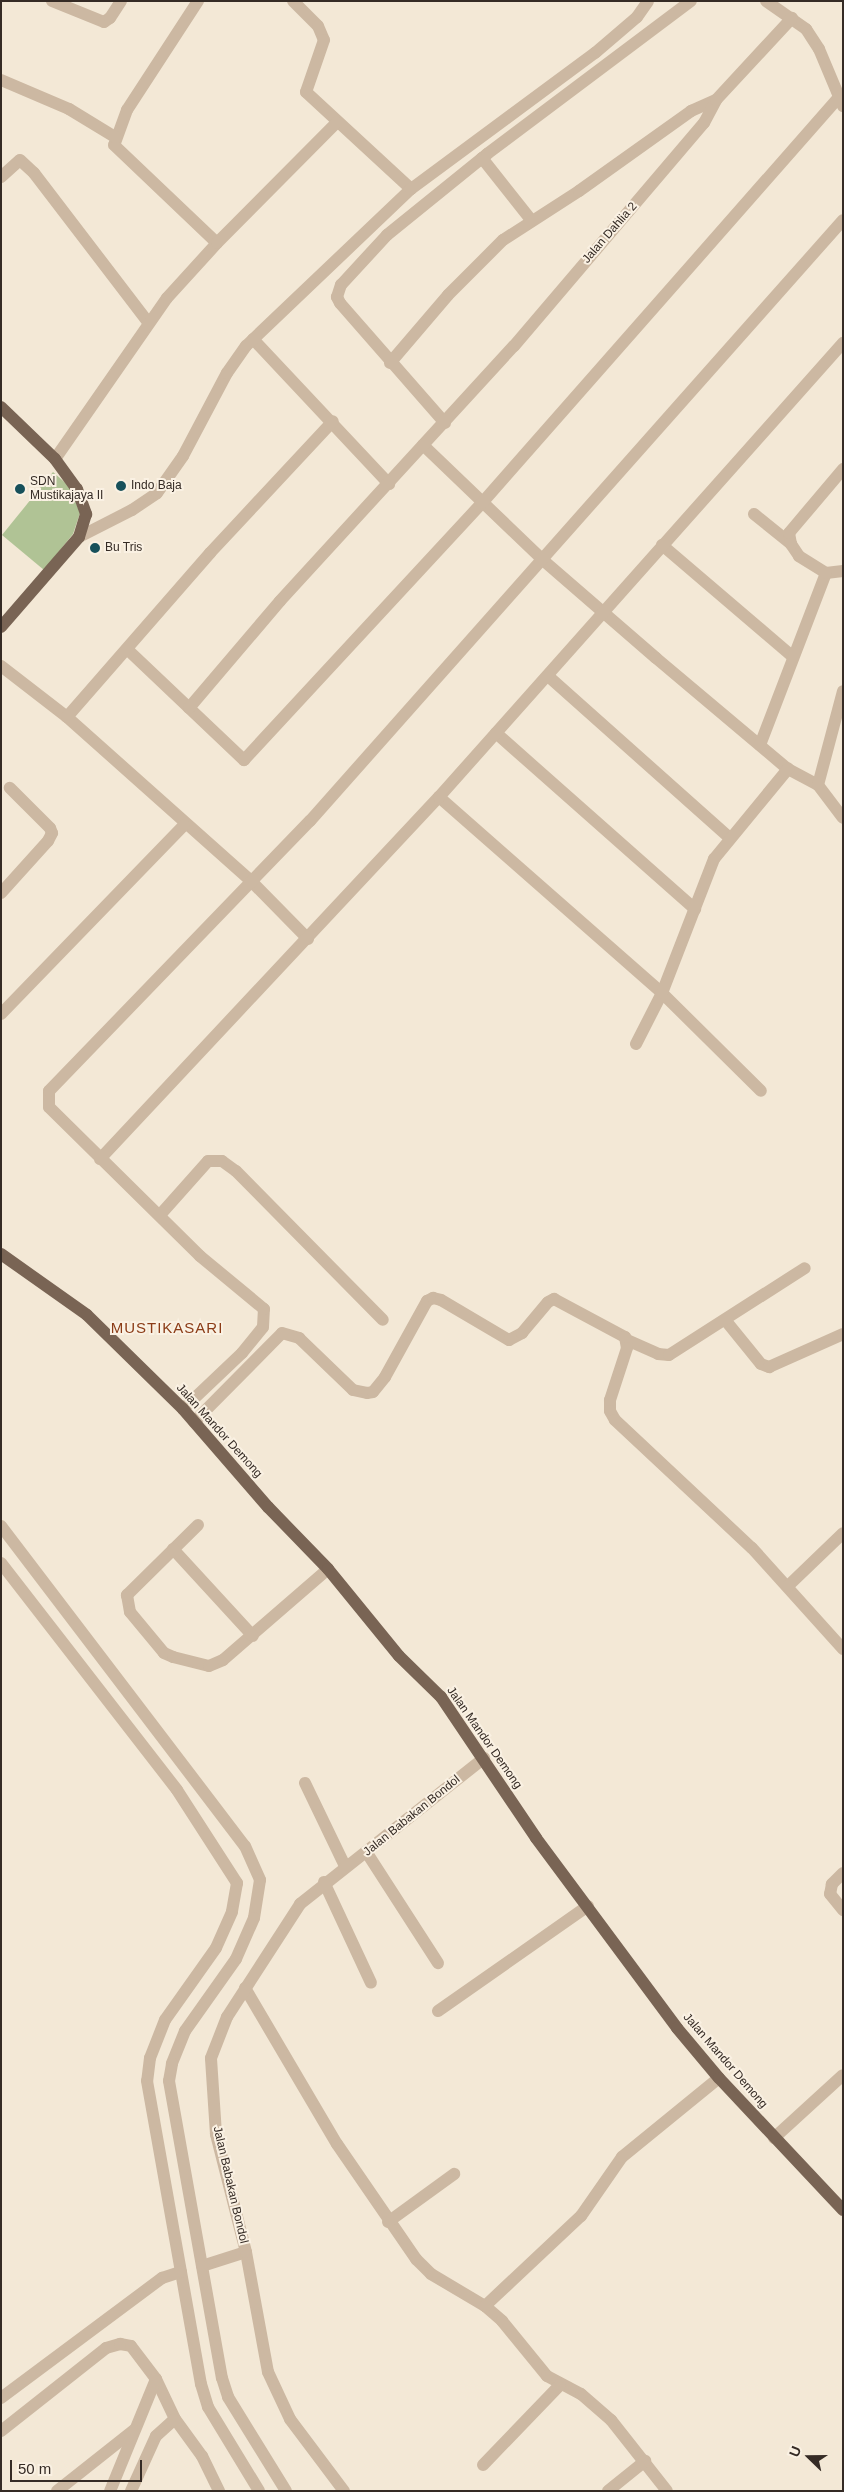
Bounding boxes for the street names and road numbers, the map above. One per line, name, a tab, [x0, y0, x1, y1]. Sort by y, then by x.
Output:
street label: Jalan Dahlia 2	[580, 200, 640, 266]
street label: Jalan Mandor Demong	[173, 1381, 265, 1481]
street label: Jalan Mandor Demong	[443, 1684, 525, 1792]
street label: Jalan Babakan Bondol	[361, 1773, 463, 1859]
street label: Jalan Mandor Demong	[680, 2010, 770, 2112]
street label: Jalan Babakan Bondol	[209, 2125, 251, 2245]

